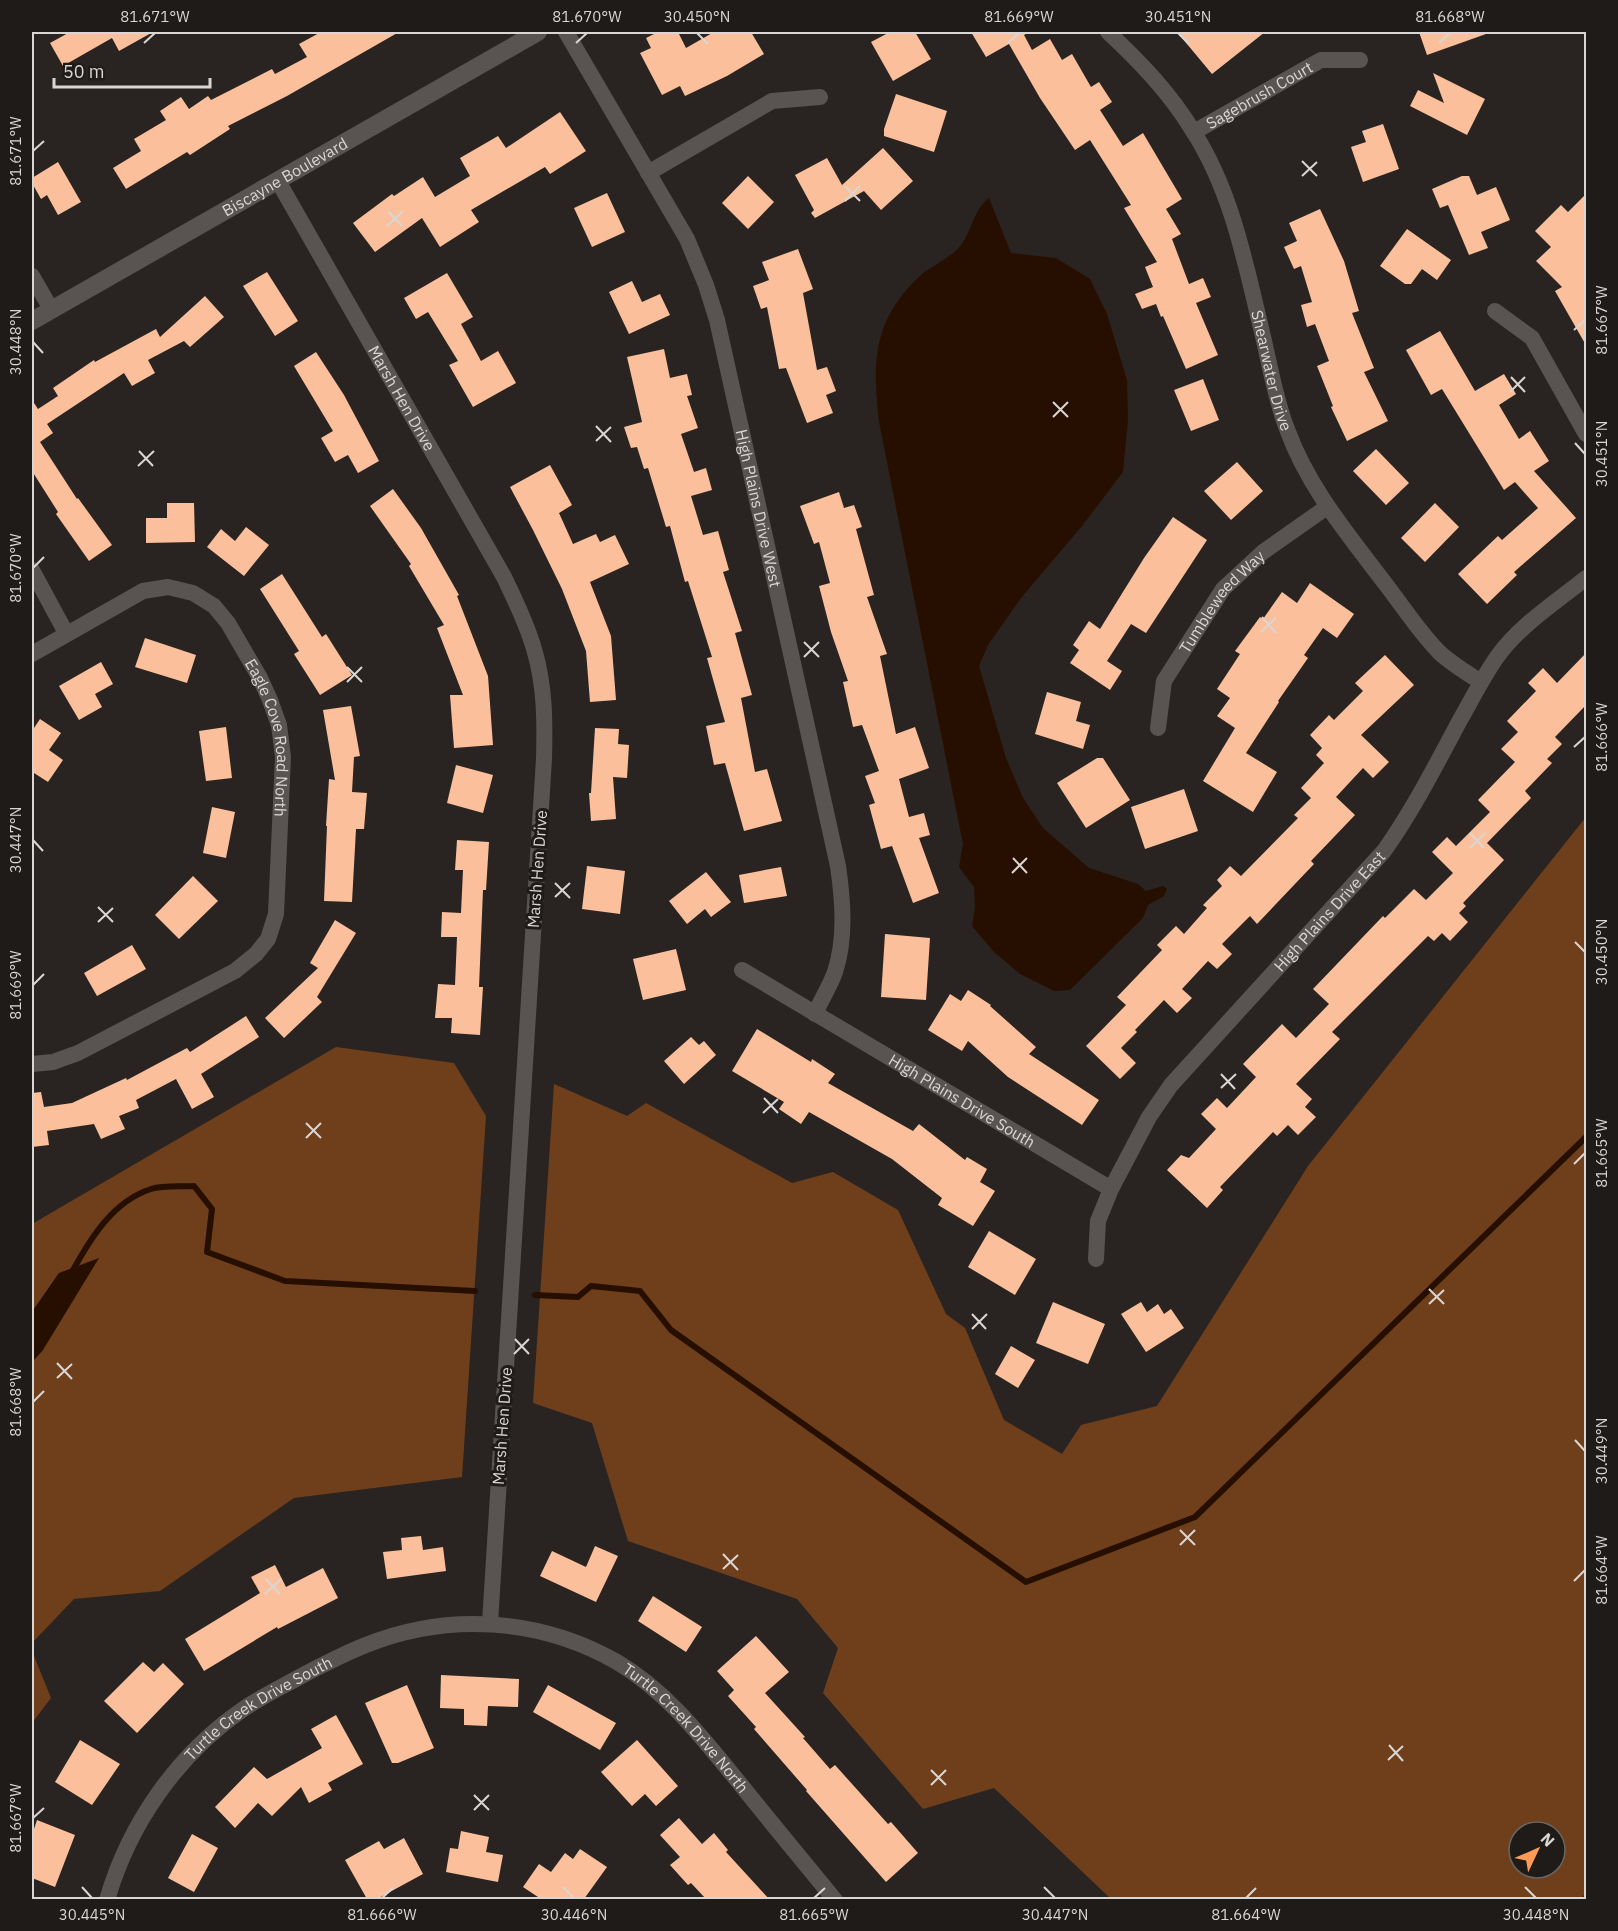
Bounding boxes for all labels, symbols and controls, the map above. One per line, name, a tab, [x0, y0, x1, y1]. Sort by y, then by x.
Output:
text: 81.671°W	[120, 7, 190, 26]
text: 81.670°W	[552, 7, 622, 26]
text: 30.450°N	[664, 7, 730, 26]
text: 81.669°W	[984, 7, 1054, 26]
text: 30.451°N	[1145, 7, 1211, 26]
text: 81.668°W	[1415, 7, 1485, 26]
scale bar	[54, 51, 210, 89]
street label: Sagebrush Court	[1202, 57, 1316, 133]
text: 50 m	[63, 60, 105, 83]
text: 81.671°W	[6, 116, 25, 186]
street label: Biscayne Boulevard	[218, 133, 351, 220]
text: 81.667°W	[1592, 285, 1611, 355]
street label: Shearwater Drive	[1247, 308, 1297, 434]
text: 30.448°N	[6, 309, 25, 375]
street label: Marsh Hen Drive	[364, 342, 440, 455]
text: 30.451°N	[1592, 421, 1611, 487]
street label: High Plains Drive West	[732, 427, 786, 589]
text: 81.670°W	[6, 533, 25, 603]
street label: Tumbleweed Way	[1174, 546, 1269, 657]
street label: Eagle Cove Road North	[241, 655, 293, 817]
text: 81.666°W	[1592, 702, 1611, 772]
text: 30.447°N	[6, 807, 25, 873]
street label: Marsh Hen Drive	[523, 809, 551, 929]
street label: High Plains Drive East	[1269, 847, 1389, 976]
text: 30.450°N	[1592, 919, 1611, 985]
text: 81.669°W	[6, 950, 25, 1020]
street label: High Plains Drive South	[885, 1049, 1039, 1152]
text: 81.665°W	[1592, 1118, 1611, 1188]
street label: Marsh Hen Drive	[488, 1366, 516, 1486]
text: 81.668°W	[6, 1367, 25, 1437]
text: 30.449°N	[1592, 1418, 1611, 1484]
text: 81.664°W	[1592, 1535, 1611, 1605]
street label: Turtle Creek Drive South	[180, 1652, 335, 1765]
street label: Turtle Creek Drive North	[619, 1659, 753, 1797]
text: 81.667°W	[6, 1783, 25, 1853]
north arrow	[1507, 1820, 1567, 1880]
text: N	[1537, 1828, 1559, 1851]
text: 30.445°N	[59, 1905, 125, 1924]
text: 81.666°W	[347, 1905, 417, 1924]
text: 30.446°N	[541, 1905, 607, 1924]
text: 81.665°W	[779, 1905, 849, 1924]
text: 30.447°N	[1022, 1905, 1088, 1924]
text: 81.664°W	[1211, 1905, 1281, 1924]
text: 30.448°N	[1503, 1905, 1569, 1924]

